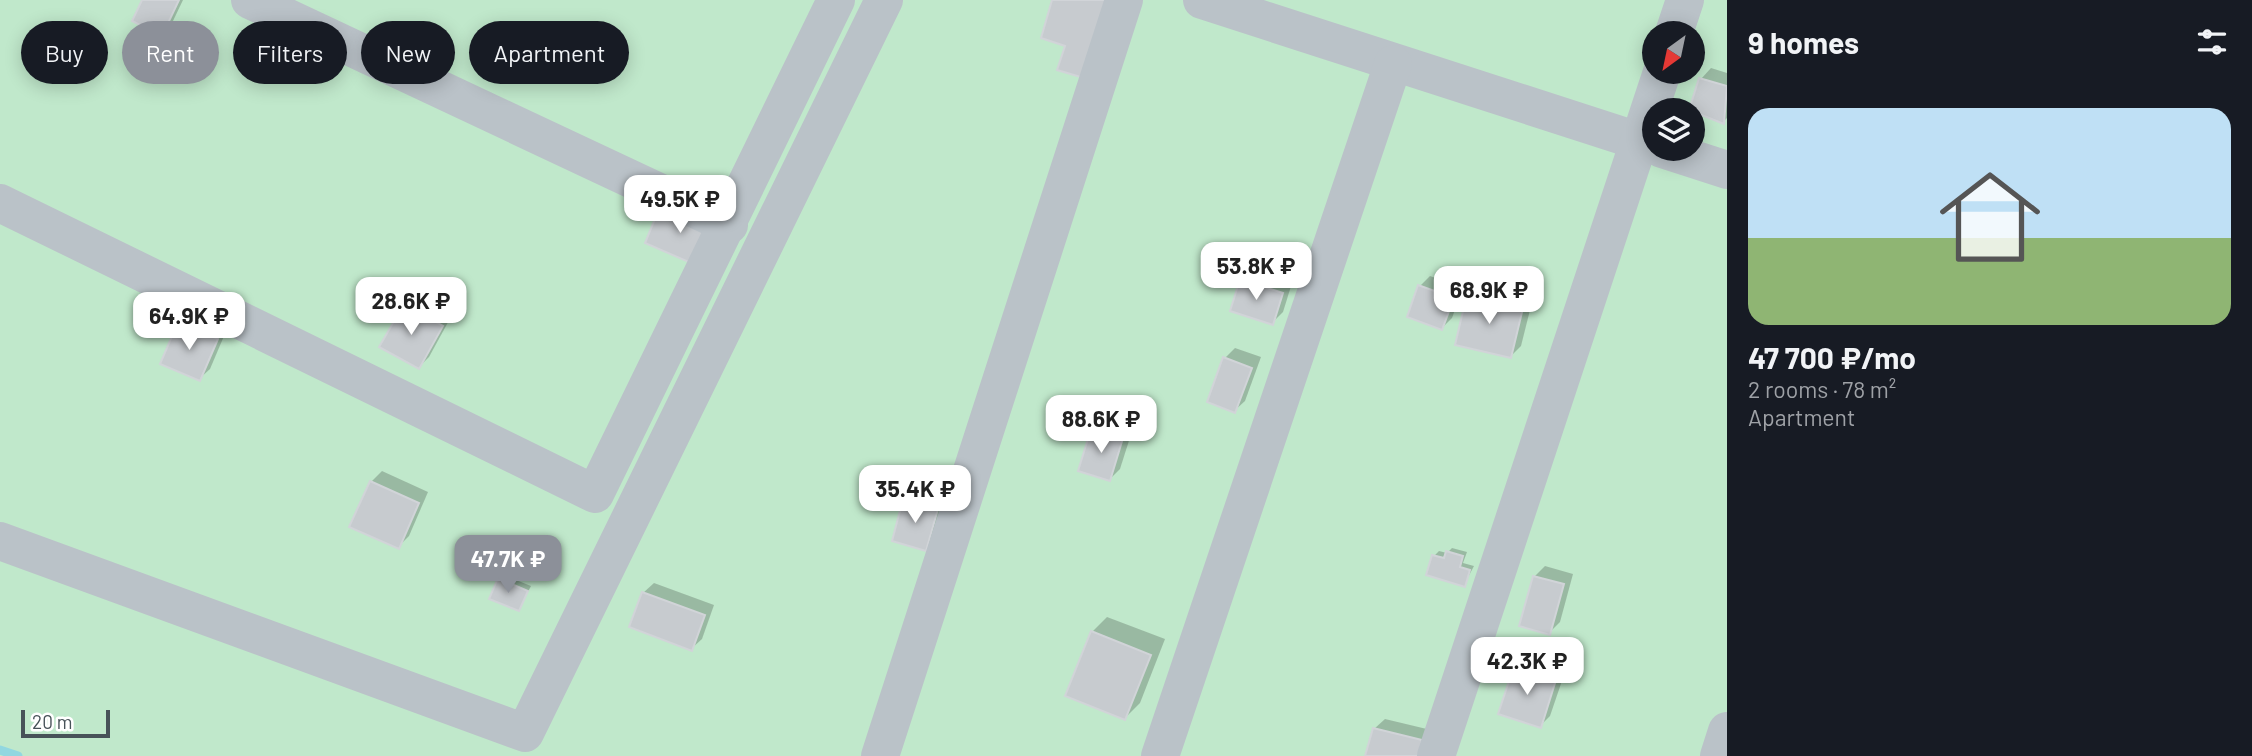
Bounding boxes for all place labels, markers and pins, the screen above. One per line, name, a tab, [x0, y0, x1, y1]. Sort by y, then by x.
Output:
pin: 49.5K ₽	[615, 176, 745, 235]
pin: 53.8K ₽	[1191, 243, 1321, 302]
pin: 68.9K ₽	[1424, 266, 1554, 326]
pin: 28.6K ₽	[346, 278, 476, 337]
pin: 64.9K ₽	[124, 292, 254, 352]
pin: 88.6K ₽	[1036, 396, 1166, 455]
pin: 35.4K ₽	[850, 466, 980, 525]
pin: 47.7K ₽	[443, 536, 573, 595]
pin: 42.3K ₽	[1462, 638, 1592, 697]

